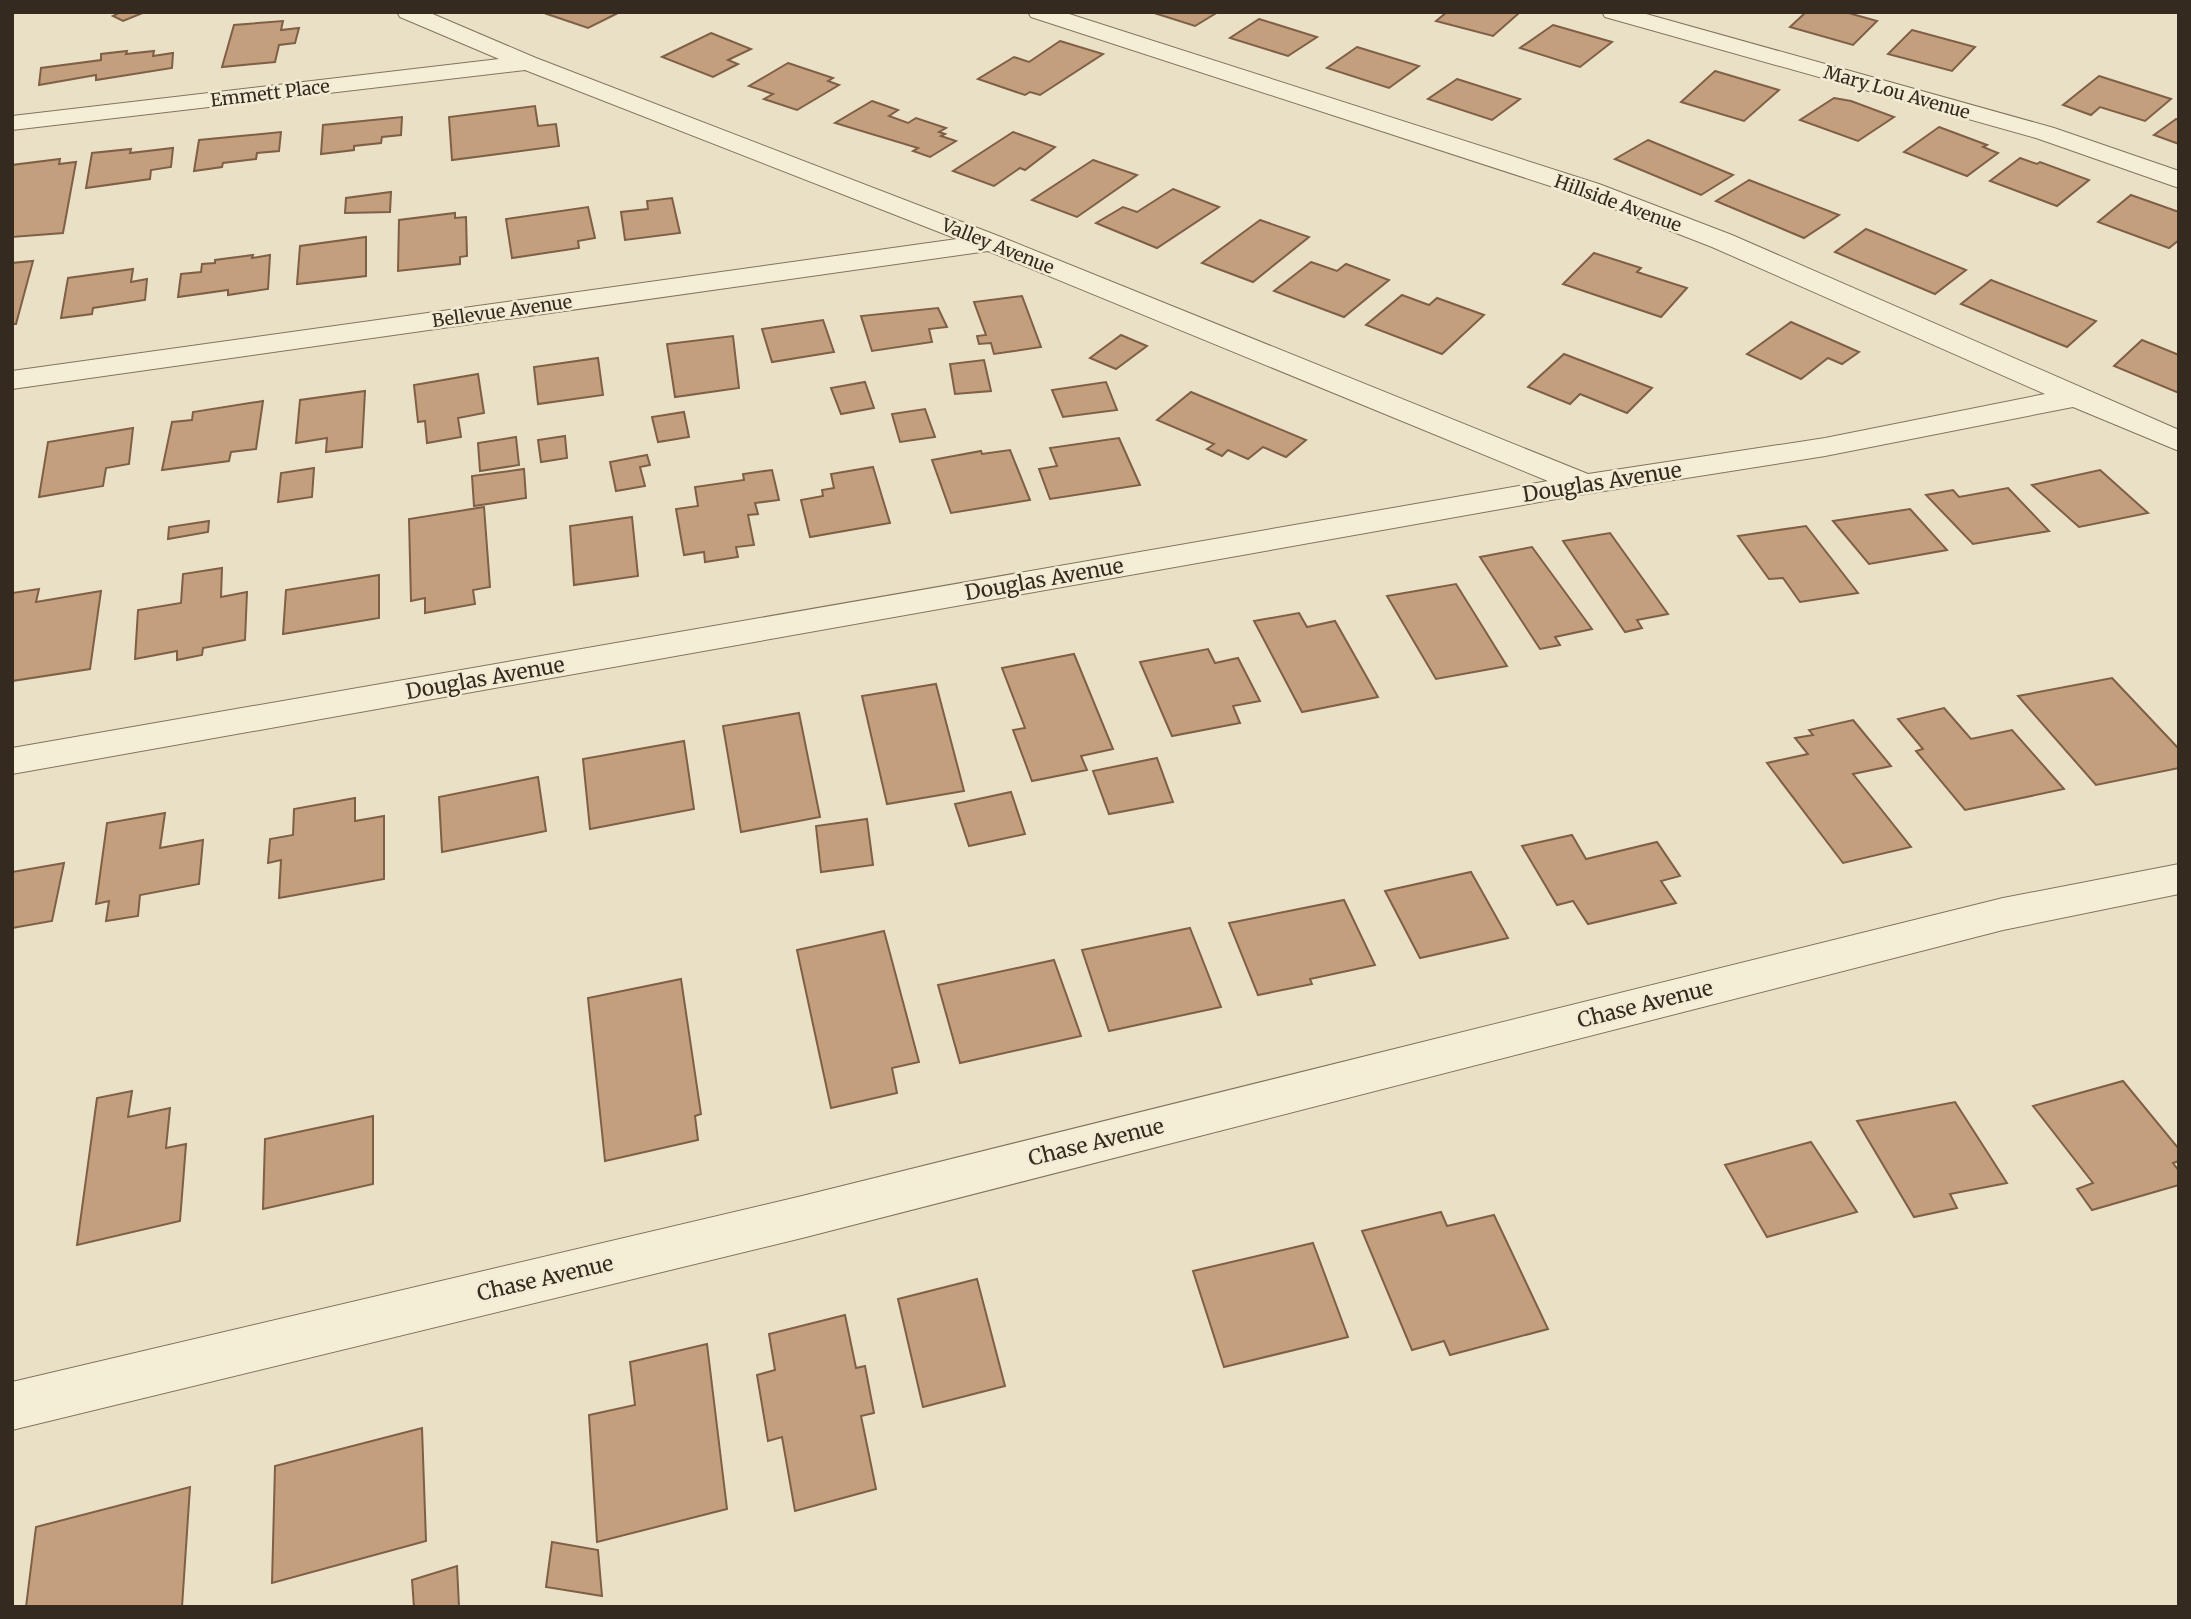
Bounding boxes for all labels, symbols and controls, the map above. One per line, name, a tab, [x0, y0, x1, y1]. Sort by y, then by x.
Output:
street label: Mary Lou Avenue	[1821, 60, 1973, 124]
street label: Emmett Place	[209, 74, 331, 112]
street label: Hillside Avenue	[1551, 169, 1685, 237]
street label: Valley Avenue	[937, 213, 1058, 279]
street label: Bellevue Avenue	[431, 290, 573, 332]
street label: Douglas Avenue	[1521, 456, 1684, 508]
street label: Douglas Avenue	[963, 552, 1126, 606]
street label: Douglas Avenue	[404, 651, 567, 705]
street label: Chase Avenue	[1574, 974, 1716, 1034]
street label: Chase Avenue	[1025, 1112, 1167, 1172]
street label: Chase Avenue	[474, 1249, 616, 1307]

